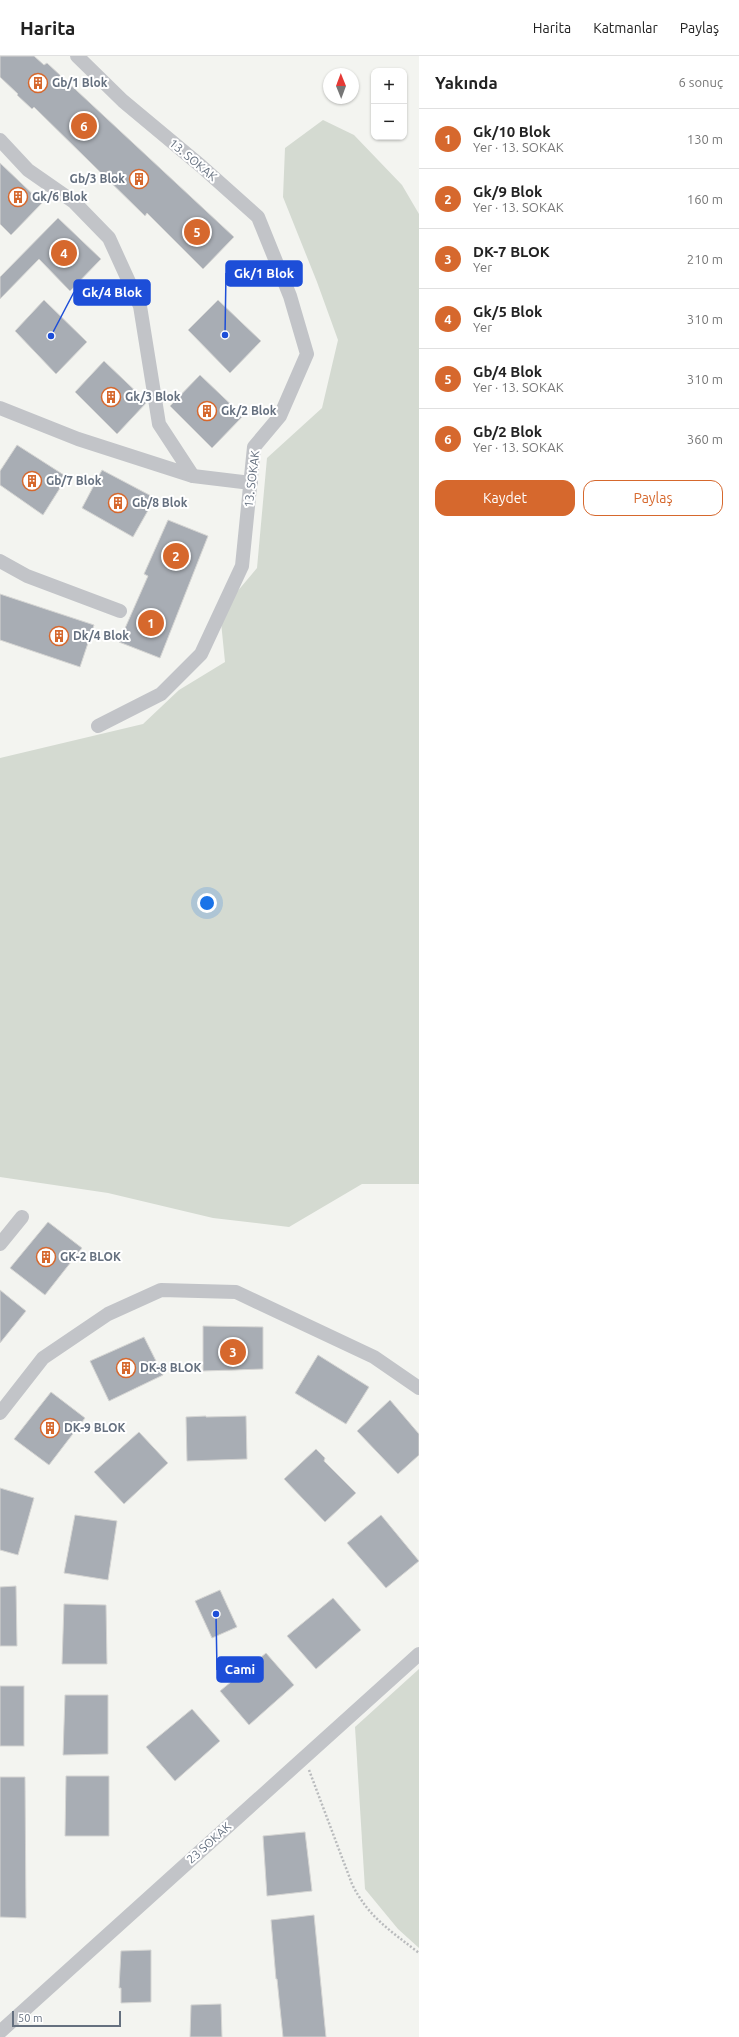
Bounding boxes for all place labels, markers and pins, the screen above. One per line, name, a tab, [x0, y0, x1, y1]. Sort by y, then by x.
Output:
building icon: Gb/1 Blok	[27, 72, 49, 94]
place label: Gb/1 Blok	[52, 76, 108, 89]
pin: 6	[71, 111, 97, 141]
building icon: Gb/3 Blok	[128, 168, 150, 190]
place label: Gb/3 Blok	[70, 172, 125, 185]
building icon: Gk/6 Blok	[7, 186, 29, 208]
place label: Gk/6 Blok	[32, 190, 88, 203]
pin: 5	[184, 217, 210, 247]
pin: 4	[51, 238, 77, 268]
callout: Gk/1 Blok	[226, 261, 302, 286]
callout: Gk/4 Blok	[74, 280, 150, 305]
building icon: Gk/3 Blok	[100, 386, 122, 408]
place label: Gk/3 Blok	[125, 390, 181, 403]
building icon: Gk/2 Blok	[196, 400, 218, 422]
place label: Gk/2 Blok	[221, 404, 277, 417]
building icon: Gb/7 Blok	[21, 470, 43, 492]
place label: Gb/7 Blok	[46, 474, 102, 487]
building icon: Gb/8 Blok	[107, 492, 129, 514]
place label: Gb/8 Blok	[132, 496, 188, 509]
pin: 2	[163, 541, 189, 571]
pin: 1	[138, 608, 164, 638]
building icon: Dk/4 Blok	[48, 625, 70, 647]
place label: Dk/4 Blok	[73, 629, 129, 642]
building icon: GK-2 BLOK	[35, 1246, 57, 1268]
place label: GK-2 BLOK	[60, 1250, 121, 1263]
pin: 3	[220, 1337, 246, 1367]
building icon: DK-8 BLOK	[115, 1357, 137, 1379]
place label: DK-8 BLOK	[140, 1361, 201, 1374]
building icon: DK-9 BLOK	[39, 1417, 61, 1439]
place label: DK-9 BLOK	[64, 1421, 125, 1434]
callout: Cami	[217, 1657, 263, 1682]

